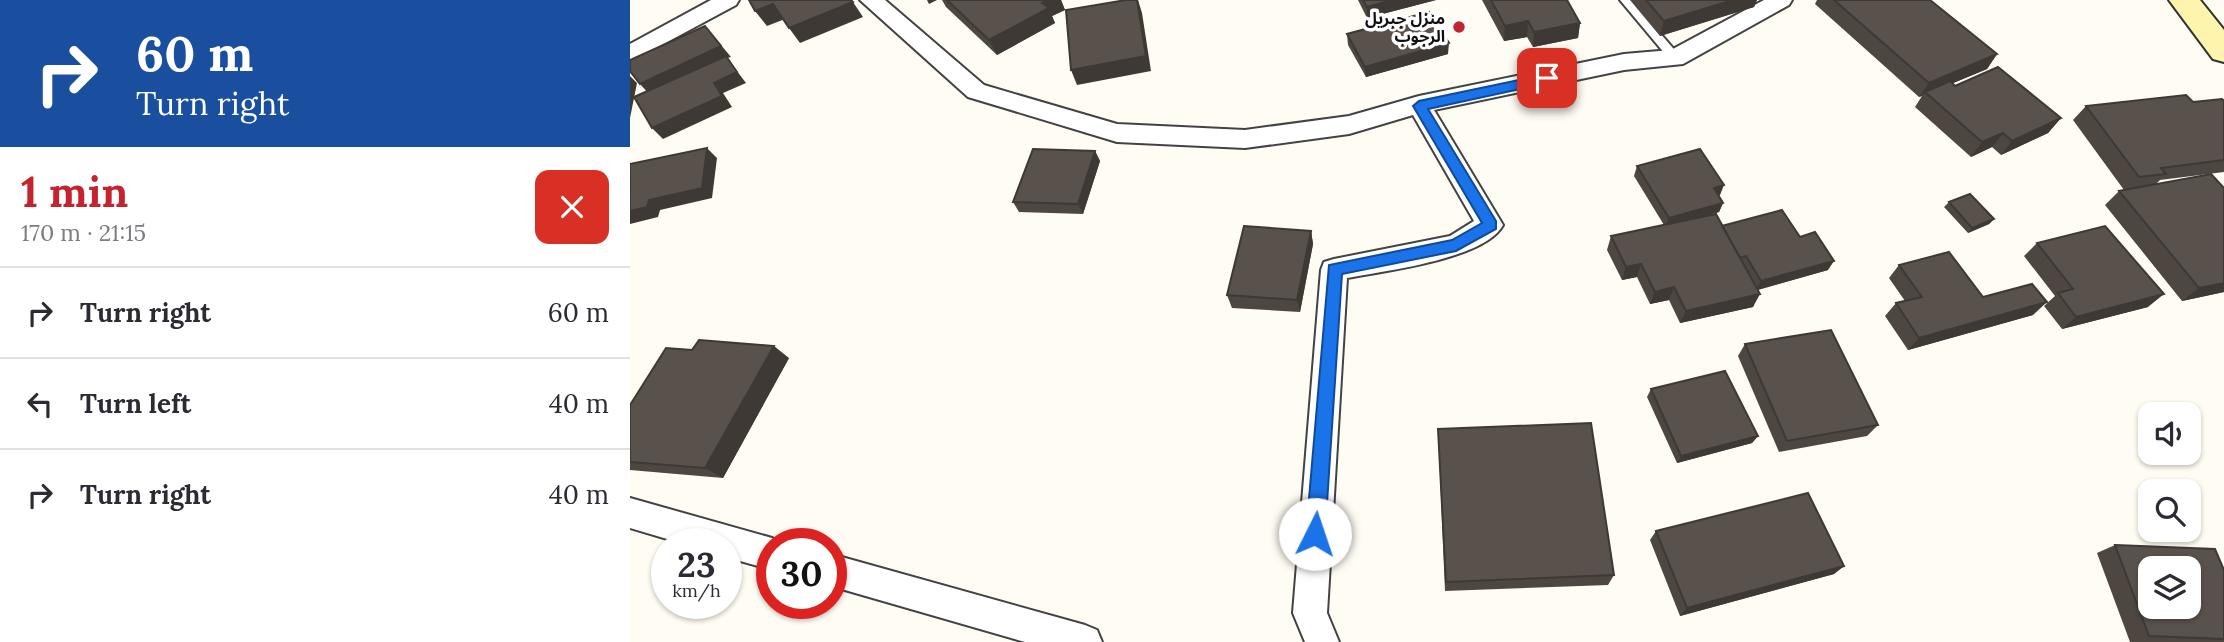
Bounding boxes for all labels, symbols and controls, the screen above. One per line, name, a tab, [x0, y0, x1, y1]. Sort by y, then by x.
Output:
place label: منزل جبريل الرجوب	[1365, 8, 1445, 46]
marker: منزل جبريل الرجوب	[1451, 19, 1467, 35]
text: 60 m	[136, 22, 253, 84]
icon: right	[21, 28, 112, 119]
pin	[1517, 48, 1577, 108]
icon: arrive	[1528, 59, 1566, 97]
text: Turn right	[136, 83, 289, 124]
text: 1 min	[21, 165, 128, 219]
button: close	[535, 170, 609, 244]
text: 170 m · 21:15	[21, 218, 146, 247]
icon: right	[21, 294, 59, 332]
text: Turn right	[80, 296, 211, 329]
text: 60 m	[548, 296, 609, 329]
icon: left	[21, 385, 59, 423]
text: Turn left	[80, 387, 191, 420]
text: 40 m	[549, 387, 609, 420]
map controls	[2138, 402, 2201, 619]
button: sound	[2138, 402, 2201, 465]
icon: right	[21, 476, 59, 514]
text: Turn right	[80, 478, 211, 511]
text: 40 m	[549, 478, 609, 511]
button: search	[2138, 479, 2201, 542]
position arrow	[1278, 497, 1352, 571]
speed limit sign: 30	[756, 528, 847, 619]
text: 23	[677, 542, 716, 587]
button: layers	[2138, 556, 2201, 619]
text: km/h	[672, 579, 721, 602]

